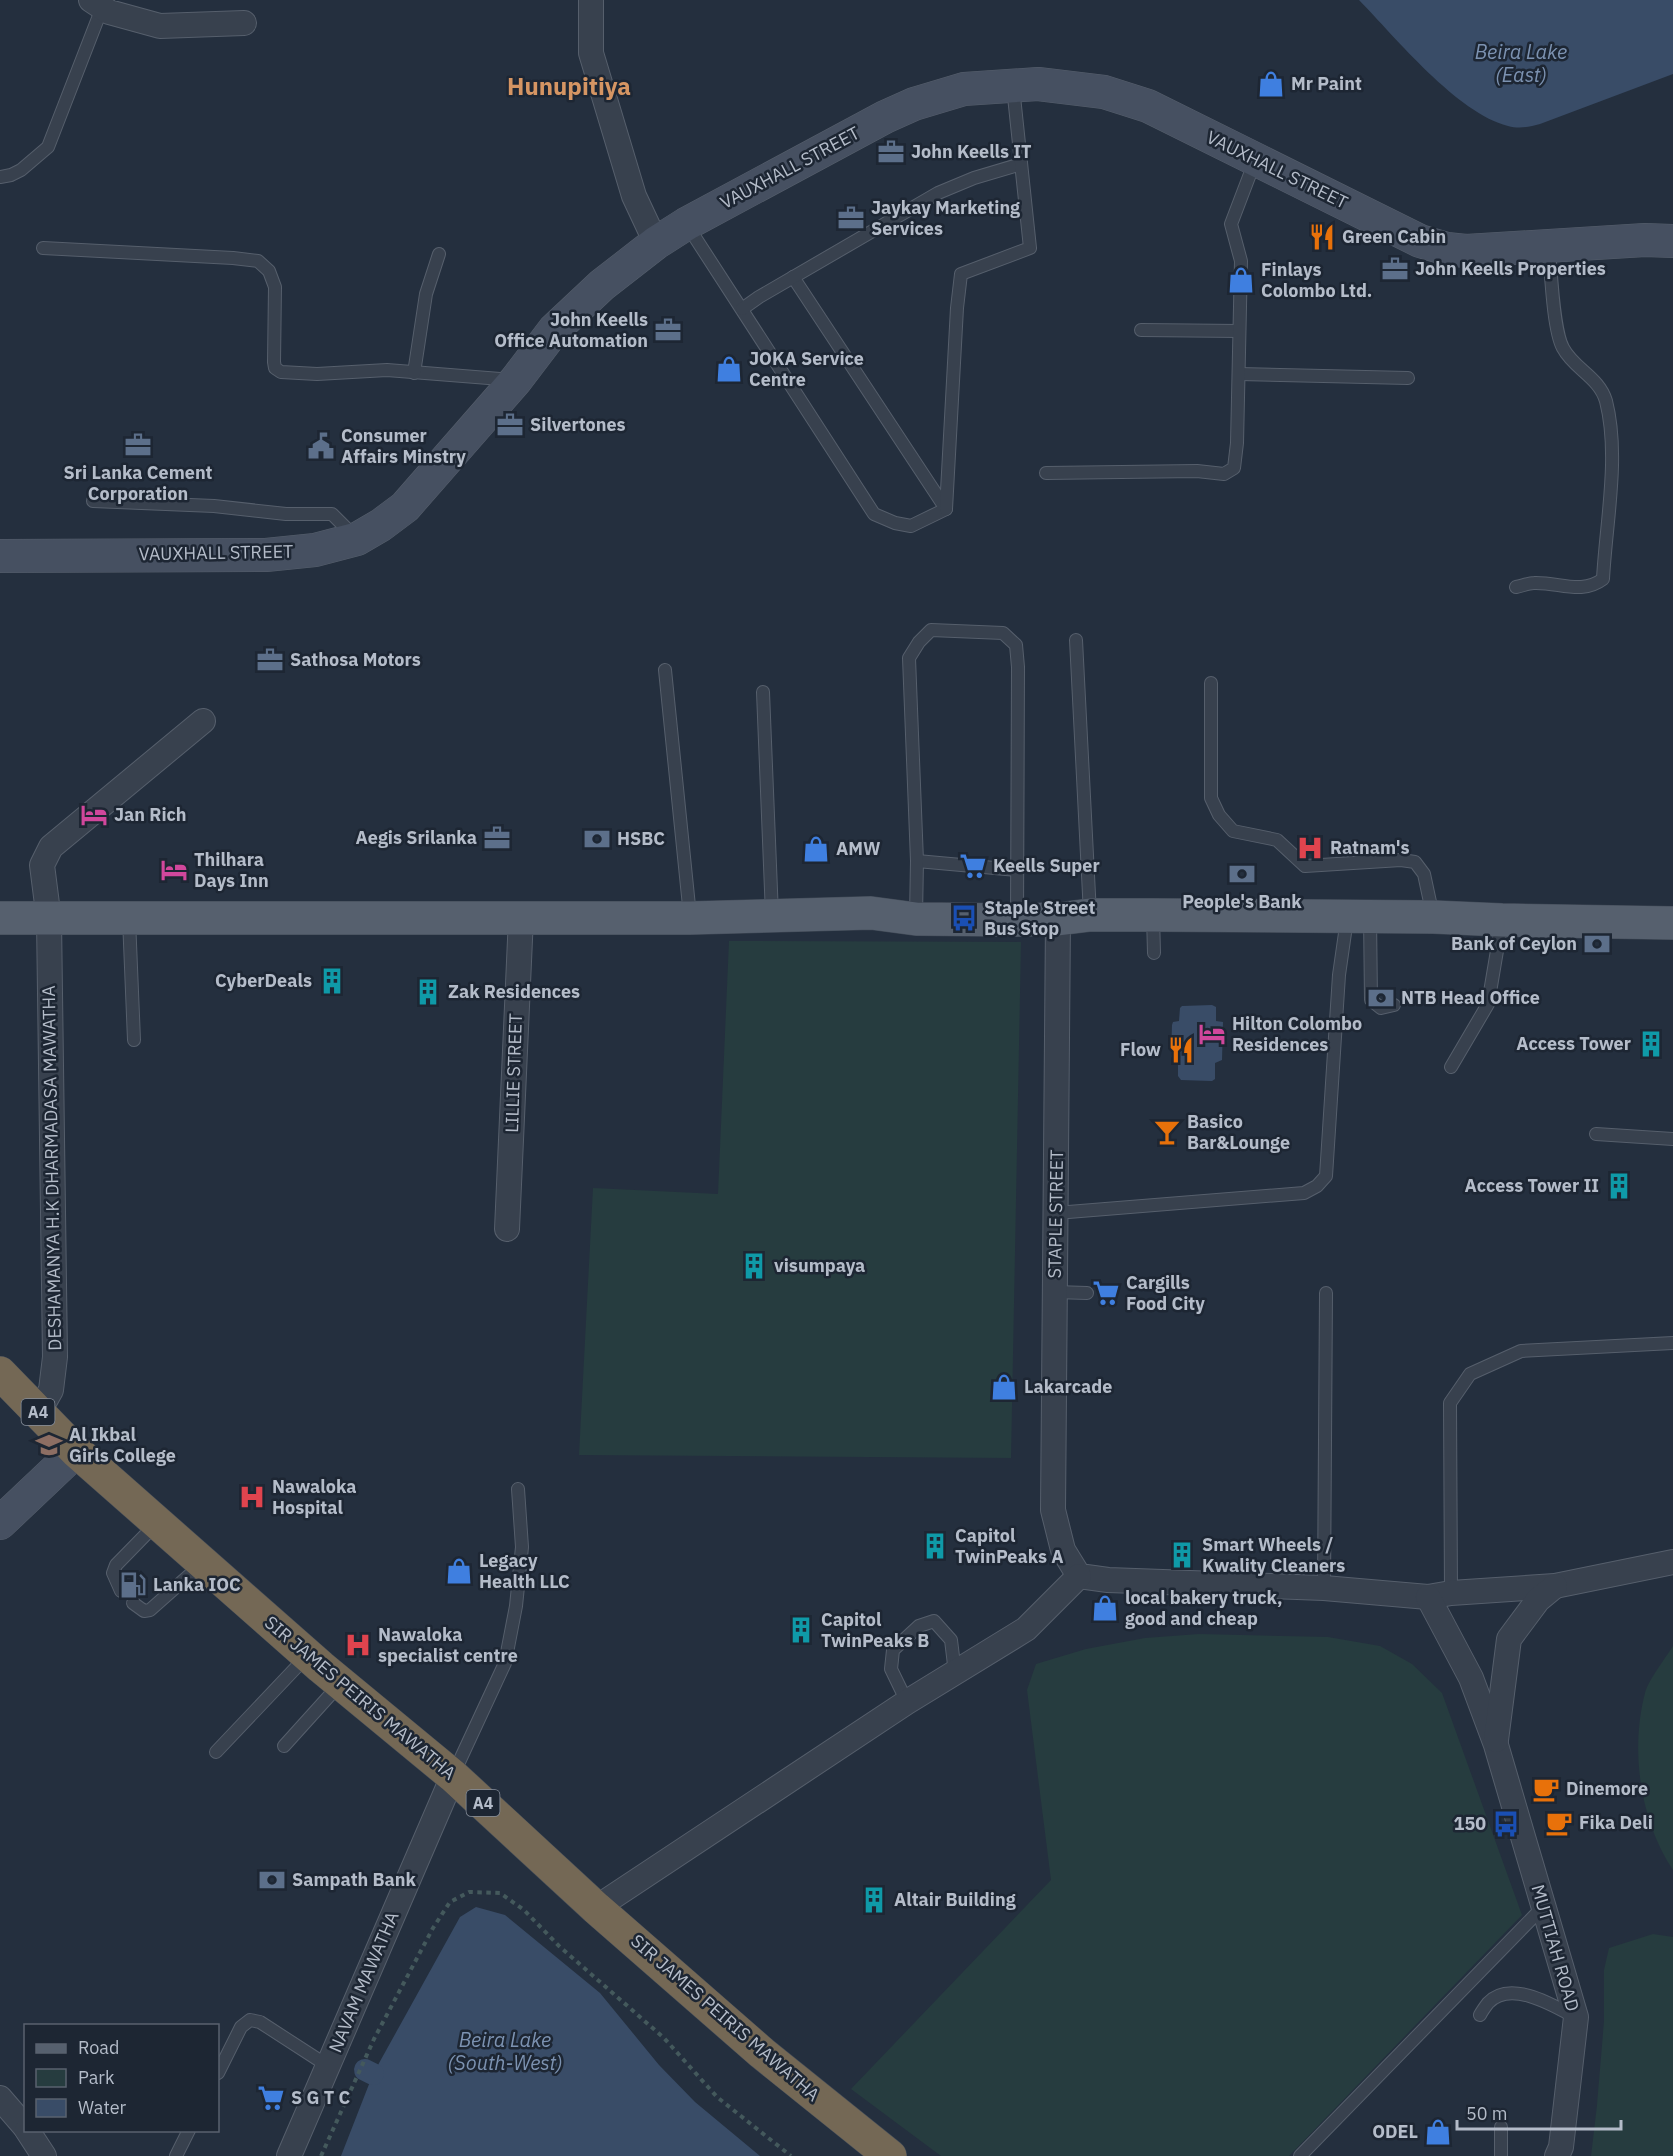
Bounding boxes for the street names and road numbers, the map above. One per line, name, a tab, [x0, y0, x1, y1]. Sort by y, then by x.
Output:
street label: VAUXHALL STREET	[716, 121, 863, 214]
street label: VAUXHALL STREET	[1203, 125, 1352, 214]
street label: VAUXHALL STREET	[138, 540, 294, 565]
street label: DESHAMANYA H.K DHARMADASA MAWATHA	[37, 985, 66, 1351]
street label: LILLIE STREET	[500, 1013, 527, 1133]
street label: STAPLE STREET	[1043, 1149, 1068, 1279]
road number: A4	[22, 1399, 54, 1425]
street label: SIR JAMES PEIRIS MAWATHA	[260, 1611, 461, 1785]
road number: A4	[466, 1790, 500, 1816]
street label: MUTTIAH ROAD	[1526, 1882, 1585, 2014]
street label: NAVAM MAWATHA	[323, 1907, 404, 2056]
street label: SIR JAMES PEIRIS MAWATHA	[626, 1929, 825, 2106]

